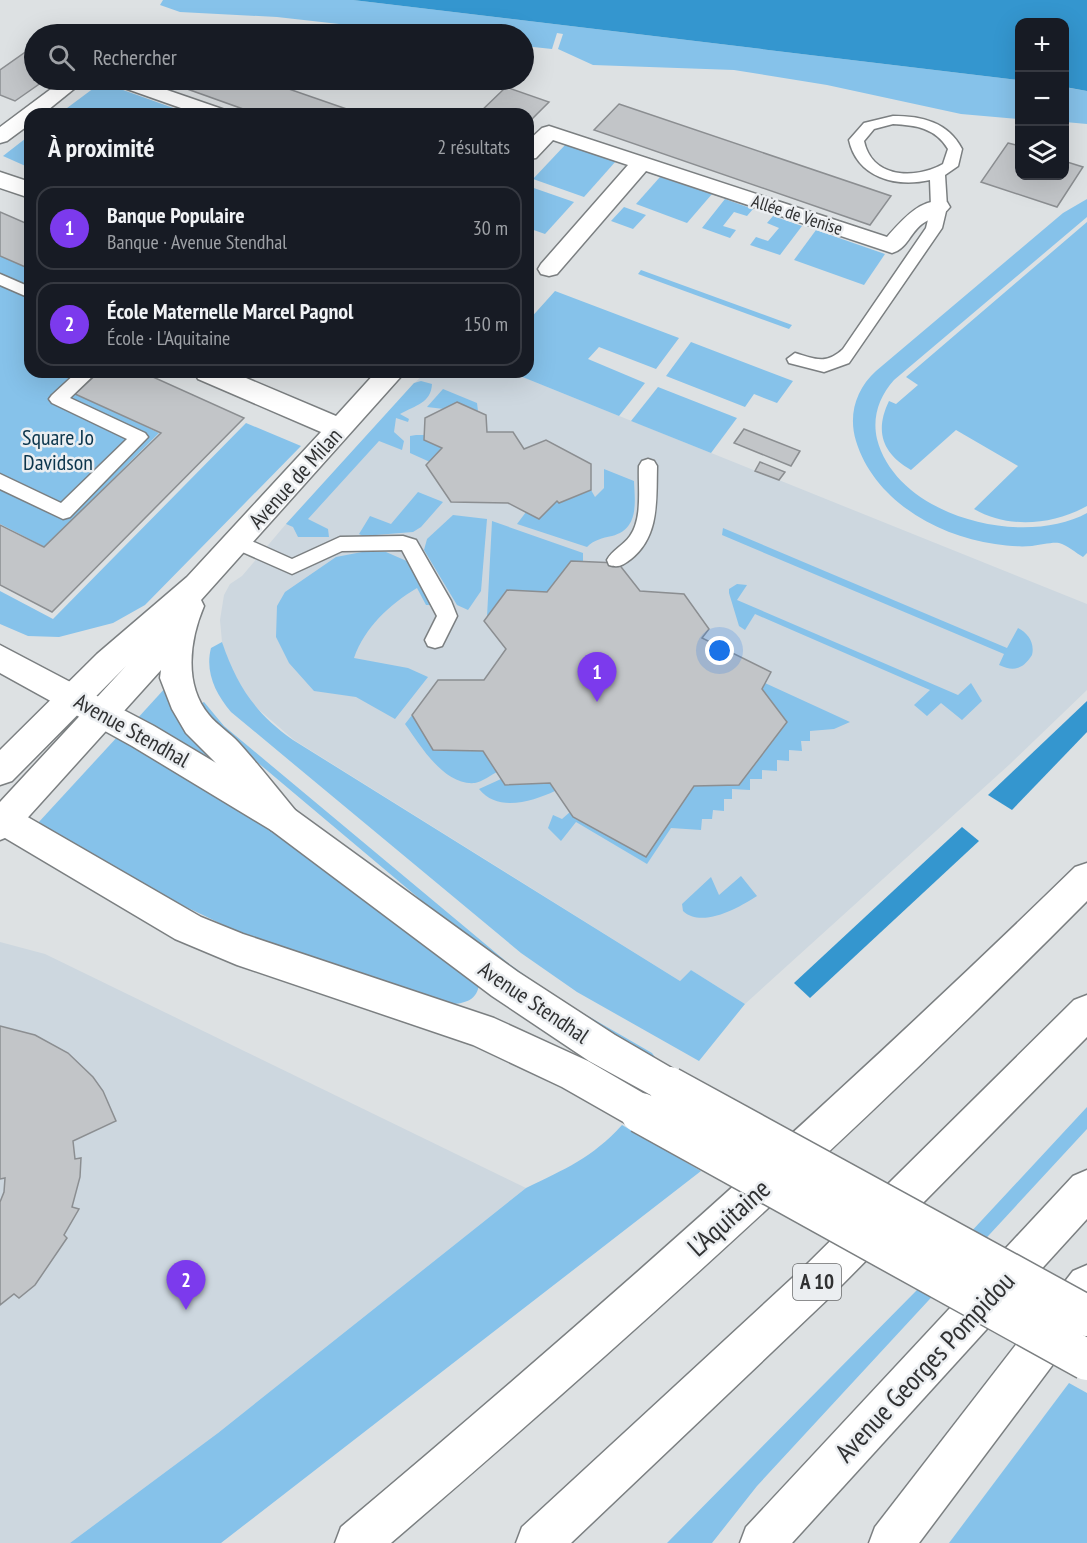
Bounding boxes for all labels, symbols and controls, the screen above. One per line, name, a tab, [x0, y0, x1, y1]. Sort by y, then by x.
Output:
map controls	[1015, 18, 1069, 180]
button: +	[1015, 18, 1069, 72]
search box	[24, 24, 534, 90]
icon: search	[45, 41, 78, 74]
text: Rechercher	[93, 43, 177, 71]
button: −	[1015, 72, 1069, 126]
button: layers	[1015, 126, 1069, 180]
text: À proximité	[48, 131, 155, 164]
text: 2 résultats	[437, 134, 510, 160]
street label: Allée de Venise	[749, 189, 846, 240]
text: Banque Populaire	[107, 201, 245, 229]
text: 1	[65, 215, 74, 241]
text: 30 m	[473, 215, 508, 241]
text: Banque · Avenue Stendhal	[107, 229, 287, 255]
text: École Maternelle Marcel Pagnol	[107, 297, 353, 325]
text: 2	[65, 311, 74, 337]
text: 150 m	[464, 311, 508, 337]
text: École · L'Aquitaine	[107, 325, 230, 351]
street label: Avenue de Milan	[242, 422, 348, 534]
park label: Square Jo Davidson	[22, 423, 94, 476]
your location	[705, 636, 734, 665]
pin: 1	[578, 652, 616, 702]
street label: Avenue Stendhal	[69, 687, 195, 774]
street label: Avenue Stendhal	[473, 955, 595, 1050]
street label: L'Aquitaine	[680, 1171, 777, 1263]
pin: 2	[166, 1260, 206, 1310]
road number: A 10	[793, 1264, 841, 1300]
street label: Avenue Georges Pompidou	[827, 1264, 1021, 1469]

